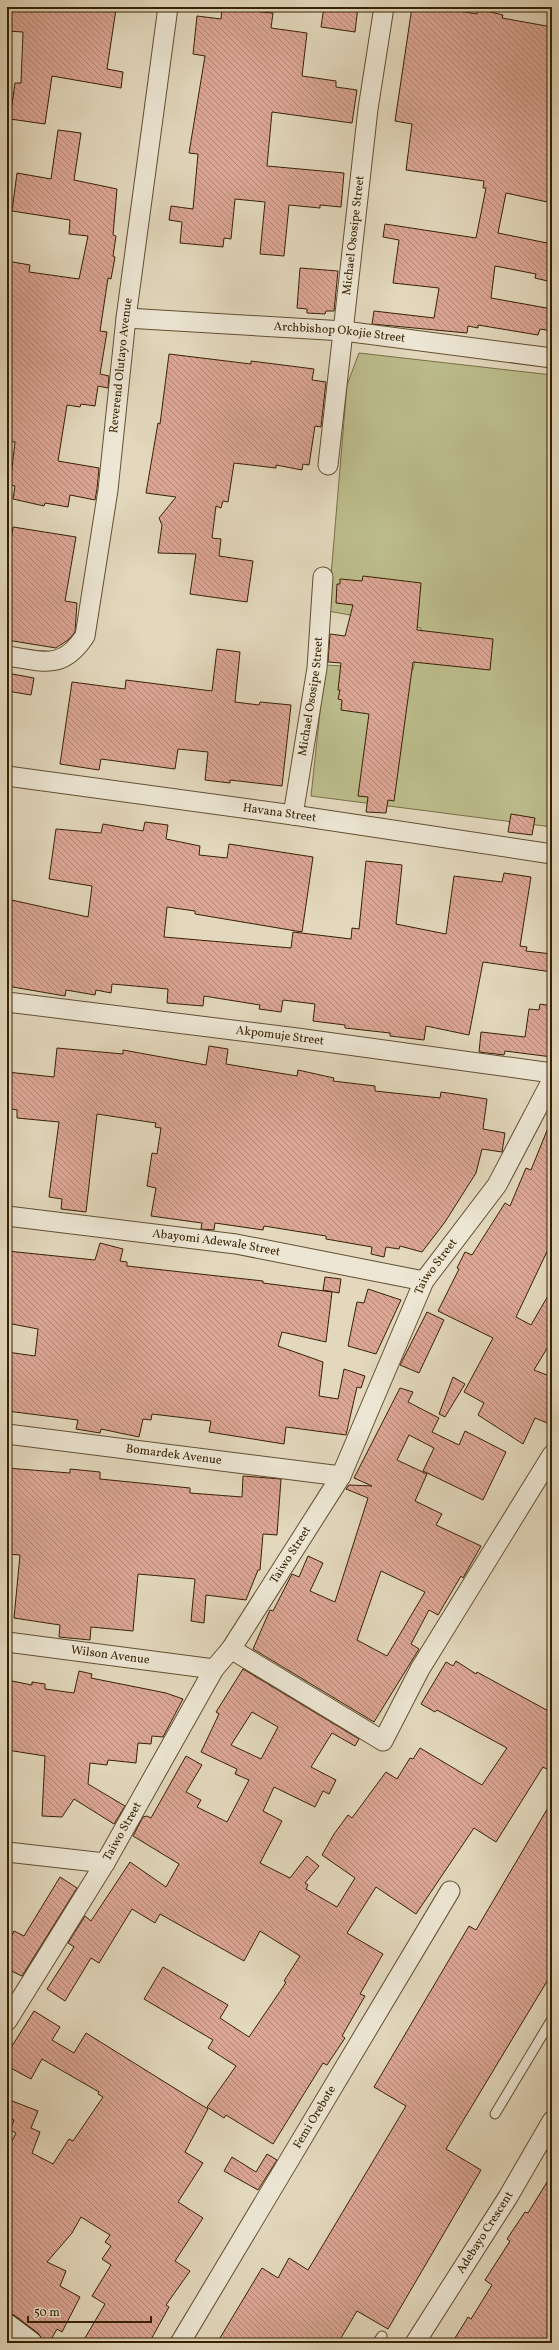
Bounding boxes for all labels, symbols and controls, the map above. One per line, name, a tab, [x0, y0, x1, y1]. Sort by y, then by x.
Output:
street label: Michael Ososipe Street	[339, 175, 368, 296]
street label: Reverend Olutayo Avenue	[106, 297, 137, 434]
street label: Archbishop Okojie Street	[273, 319, 406, 347]
street label: Michael Ososipe Street	[295, 636, 327, 757]
street label: Havana Street	[242, 800, 317, 826]
street label: Akpomuje Street	[235, 1022, 325, 1050]
street label: Abayomi Adewale Street	[151, 1226, 282, 1261]
street label: Taiwo Street	[411, 1236, 461, 1297]
street label: Bomardek Avenue	[125, 1441, 223, 1469]
street label: Taiwo Street	[266, 1523, 315, 1587]
street label: Wilson Avenue	[70, 1642, 151, 1669]
street label: Taiwo Street	[100, 1799, 146, 1864]
street label: Femi Orebote	[290, 2082, 340, 2152]
street label: Adebayo Crescent	[453, 2189, 517, 2277]
scale bar	[28, 2298, 151, 2324]
text: 50 m	[34, 2305, 60, 2321]

